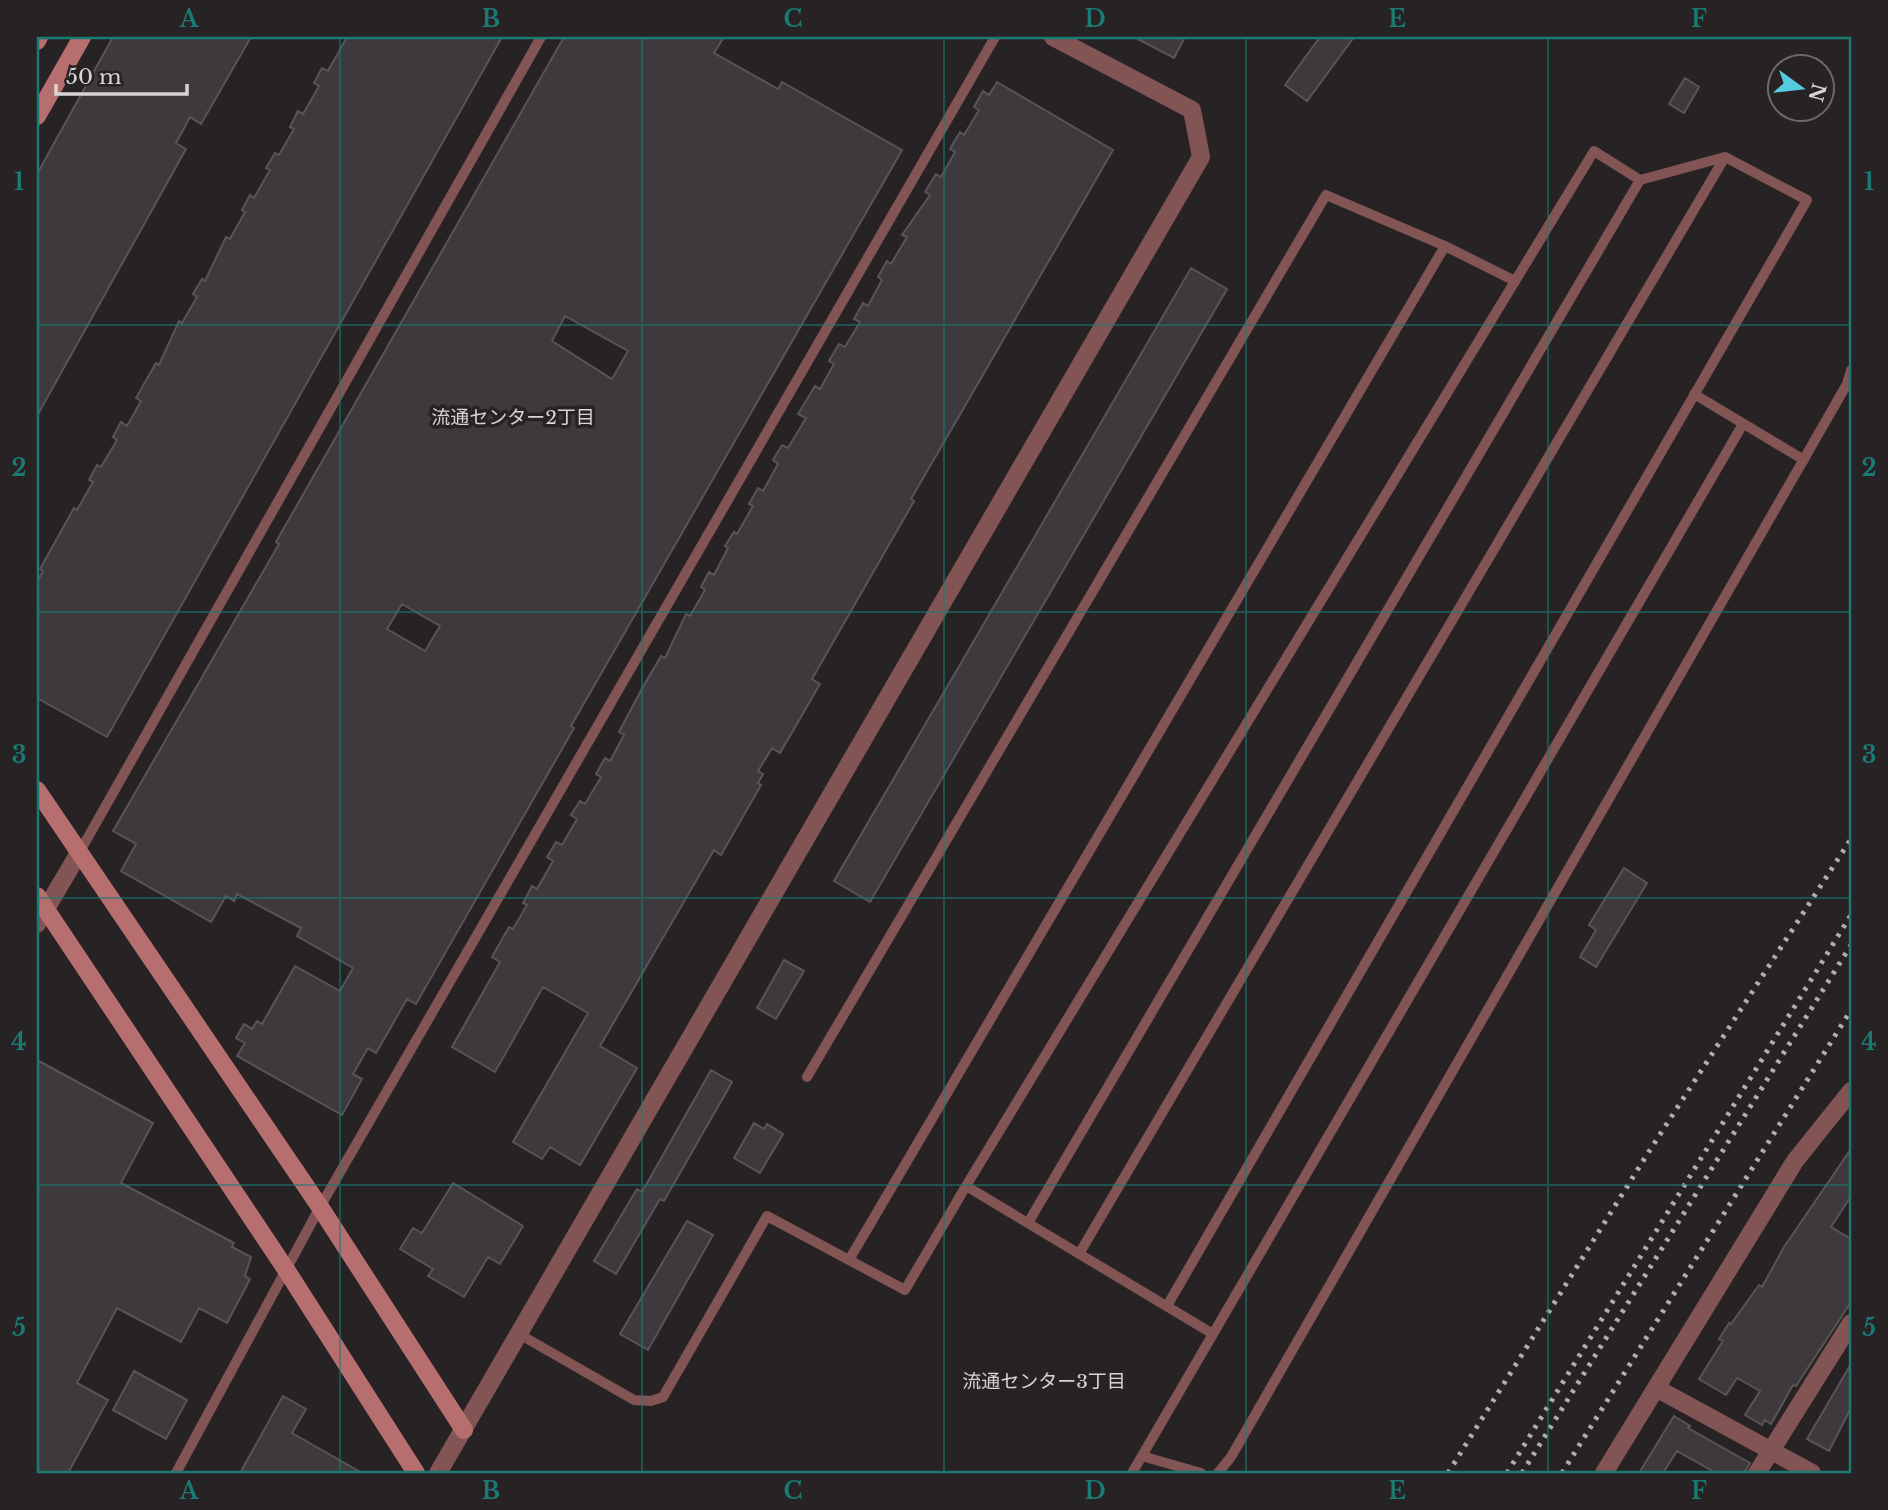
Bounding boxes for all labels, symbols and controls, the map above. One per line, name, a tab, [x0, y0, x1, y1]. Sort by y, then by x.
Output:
text: A	[179, 5, 200, 33]
text: B	[482, 5, 500, 33]
text: C	[784, 5, 802, 33]
text: D	[1084, 5, 1106, 33]
text: E	[1388, 5, 1406, 33]
text: F	[1691, 5, 1707, 33]
scale bar	[56, 52, 187, 96]
north arrow	[1766, 52, 1836, 122]
text: 50 m	[66, 64, 122, 90]
text: N	[1803, 81, 1830, 104]
text: 1	[14, 168, 24, 196]
text: 1	[1864, 168, 1874, 196]
district label: 流通センター2丁目	[431, 406, 595, 429]
text: 2	[12, 454, 26, 482]
text: 2	[1862, 454, 1876, 482]
text: 3	[12, 741, 26, 769]
text: 3	[1862, 741, 1876, 769]
text: 4	[11, 1028, 27, 1056]
text: 4	[1861, 1028, 1877, 1056]
text: 5	[12, 1314, 26, 1342]
text: 5	[1862, 1314, 1876, 1342]
district label: 流通センター3丁目	[962, 1370, 1126, 1393]
text: A	[179, 1477, 200, 1505]
text: B	[482, 1477, 500, 1505]
text: C	[784, 1477, 802, 1505]
text: D	[1084, 1477, 1106, 1505]
text: E	[1388, 1477, 1406, 1505]
text: F	[1691, 1477, 1707, 1505]

